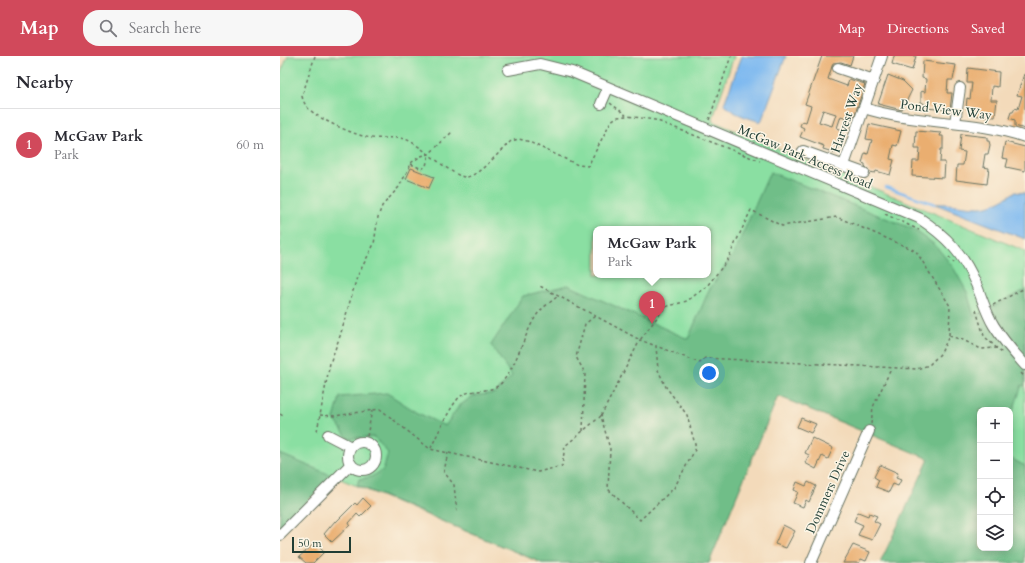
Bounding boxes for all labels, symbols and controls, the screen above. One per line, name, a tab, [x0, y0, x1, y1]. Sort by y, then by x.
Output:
search box	[83, 10, 363, 46]
text: Map	[20, 15, 59, 41]
icon: search	[97, 17, 119, 39]
text: Search here	[129, 18, 201, 38]
text: Map	[839, 19, 865, 38]
text: Directions	[887, 19, 949, 38]
text: Saved	[971, 19, 1005, 38]
text: Nearby	[16, 71, 73, 94]
street label: Harvest Way	[827, 81, 867, 155]
street label: Pond View Way	[899, 95, 993, 125]
street label: McGaw Park Access Road	[735, 121, 875, 193]
text: McGaw Park	[54, 126, 143, 146]
text: 1	[26, 136, 32, 154]
text: 60 m	[236, 136, 264, 154]
text: Park	[54, 146, 79, 164]
popup	[593, 226, 711, 278]
text: McGaw Park	[607, 233, 697, 253]
text: Park	[607, 253, 632, 271]
pin: 1	[639, 291, 665, 324]
your location	[699, 363, 719, 383]
map controls	[977, 407, 1013, 551]
button: +	[977, 407, 1013, 443]
button: −	[977, 443, 1013, 479]
street label: Dommers Drive	[802, 447, 854, 537]
button: locate	[977, 479, 1013, 515]
button: layers	[977, 515, 1013, 551]
scale bar	[292, 535, 351, 554]
text: 50 m	[298, 536, 322, 551]

